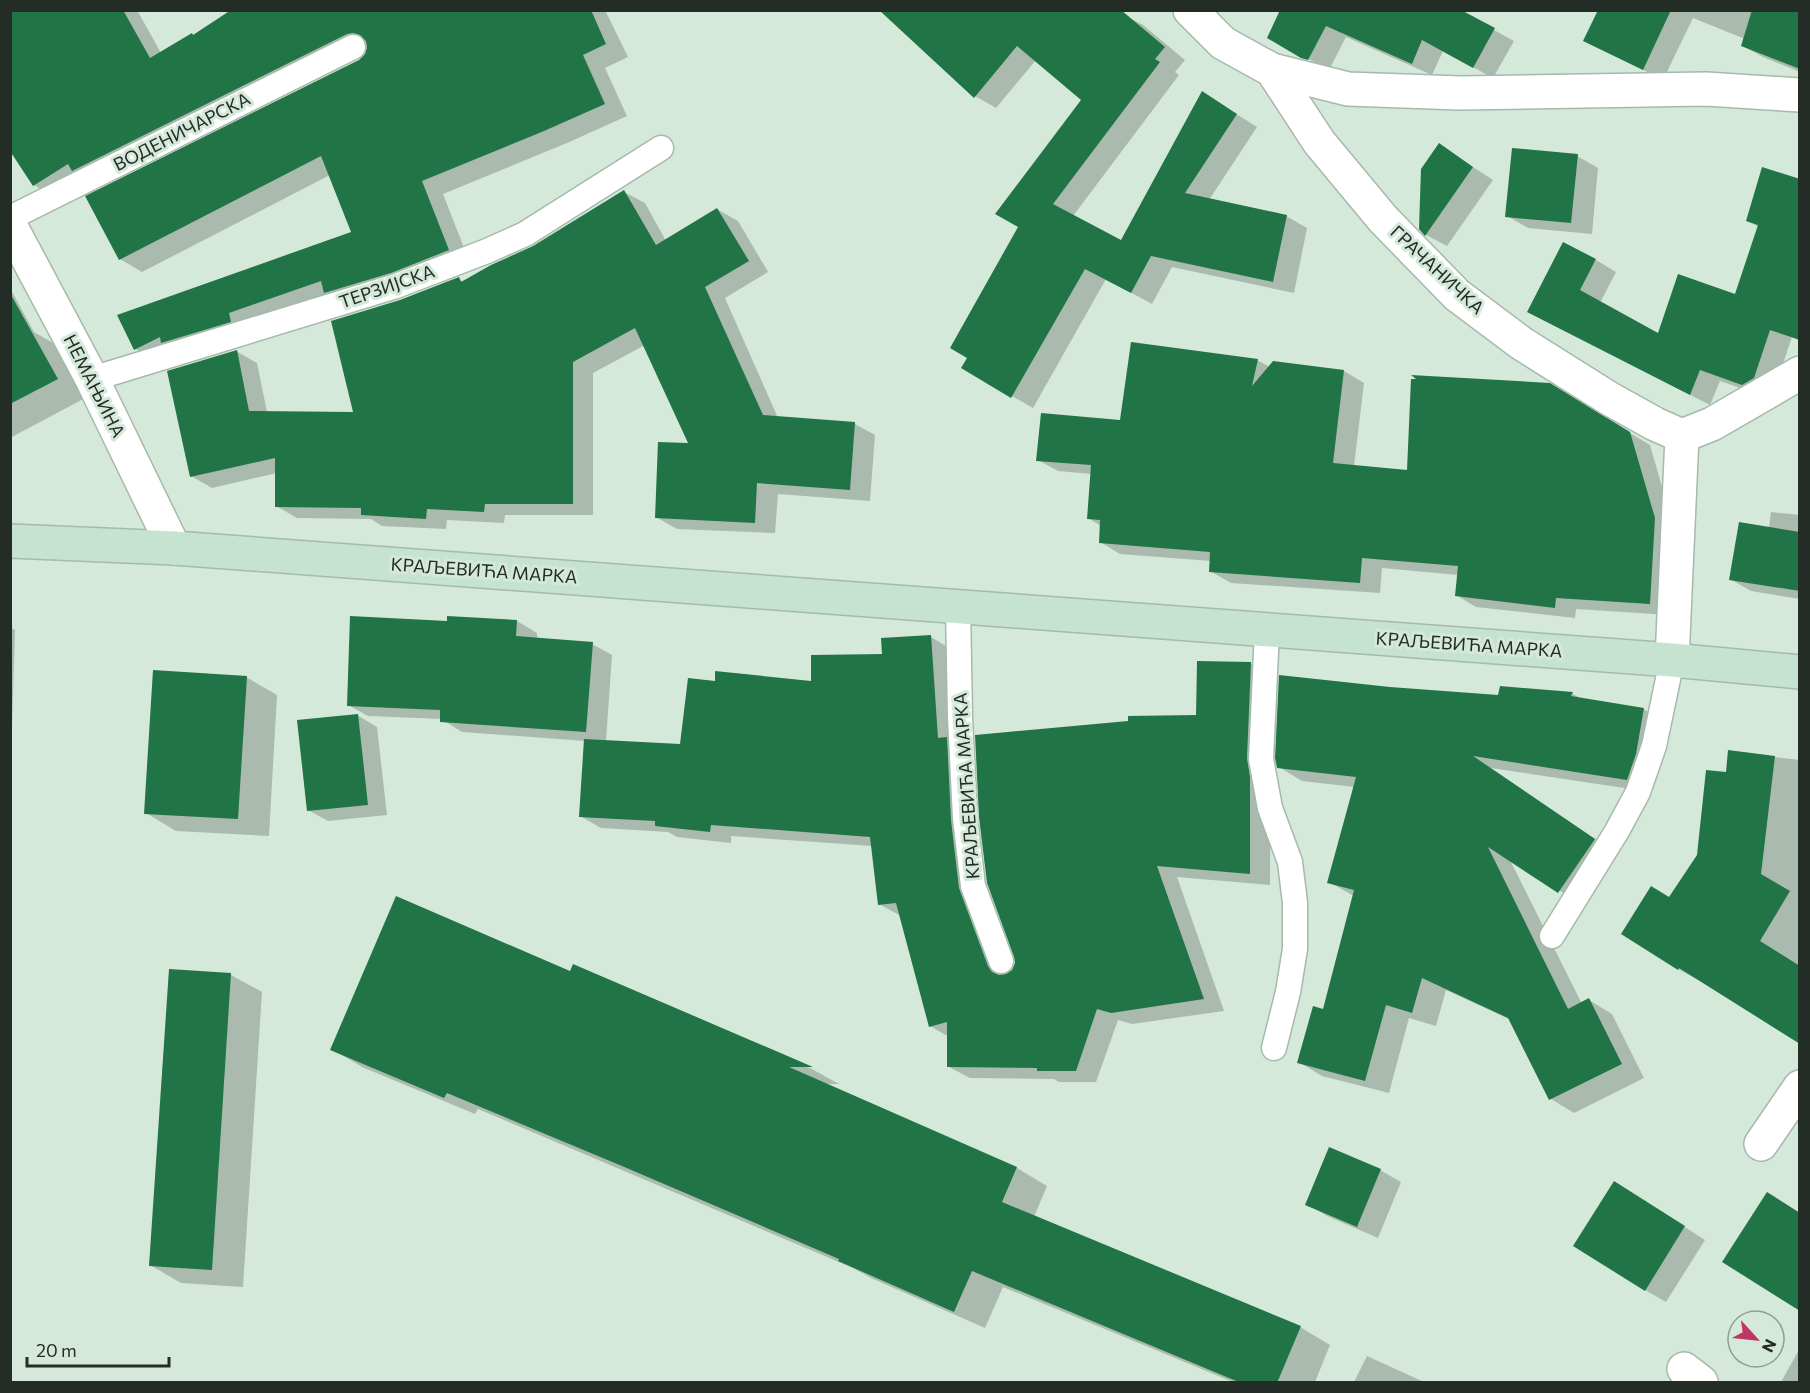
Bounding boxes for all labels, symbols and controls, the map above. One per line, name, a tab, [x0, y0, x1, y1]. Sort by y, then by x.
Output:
street label: ВОДЕНИЧАРСКА	[109, 87, 254, 175]
street label: ГРАЧАНИЧКА	[1386, 220, 1489, 318]
street label: ТЕРЗИЈСКА	[336, 259, 437, 313]
street label: НЕМАЊИНА	[59, 330, 130, 441]
street label: КРАЉЕВИЋА МАРКА	[390, 553, 578, 587]
street label: КРАЉЕВИЋА МАРКА	[1375, 627, 1563, 661]
street label: КРАЉЕВИЋА МАРКА	[949, 692, 983, 880]
north arrow	[1726, 1309, 1786, 1369]
scale bar	[27, 1330, 170, 1368]
text: N	[1759, 1336, 1781, 1356]
text: 20 m	[36, 1339, 77, 1361]

